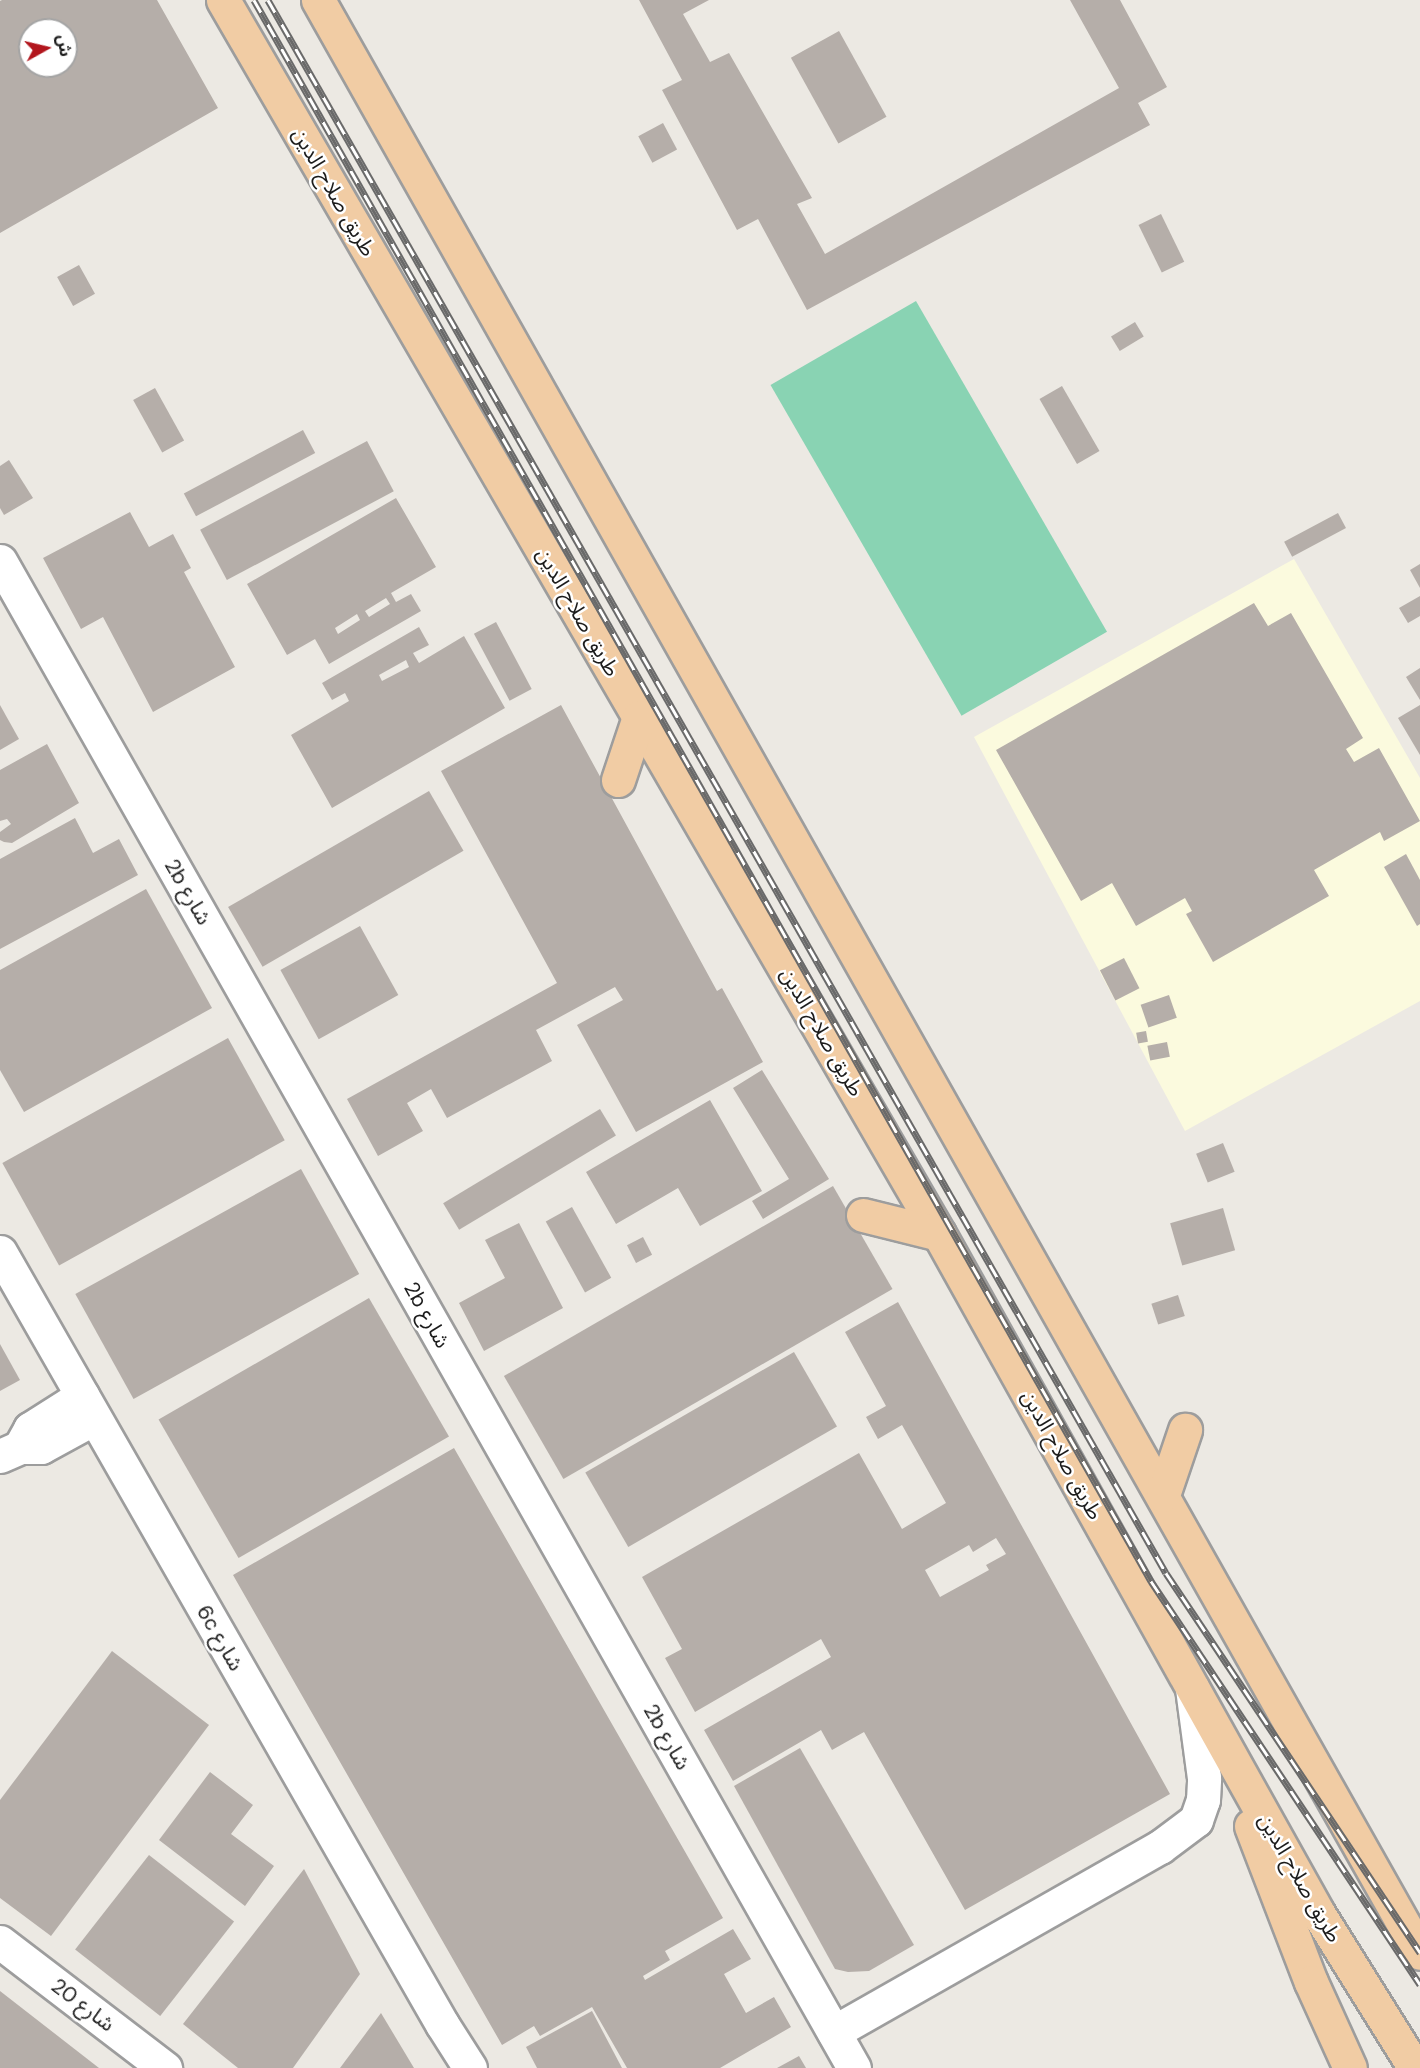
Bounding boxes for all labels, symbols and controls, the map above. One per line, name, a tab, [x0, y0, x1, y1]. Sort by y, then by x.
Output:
north arrow	[18, 18, 78, 78]
text: ش	[52, 33, 76, 58]
street label: طريق صلاح الدين	[287, 123, 381, 261]
street label: طريق صلاح الدين	[531, 543, 625, 681]
street label: 2b شارع	[159, 855, 217, 929]
street label: طريق صلاح الدين	[775, 963, 869, 1101]
street label: 2b شارع	[399, 1278, 455, 1352]
street label: طريق صلاح الدين	[1016, 1386, 1108, 1524]
street label: 6c شارع	[191, 1601, 249, 1675]
street label: 2b شارع	[638, 1700, 696, 1774]
street label: طريق صلاح الدين	[1253, 1809, 1347, 1947]
street label: شارع 20	[46, 1973, 120, 2037]

